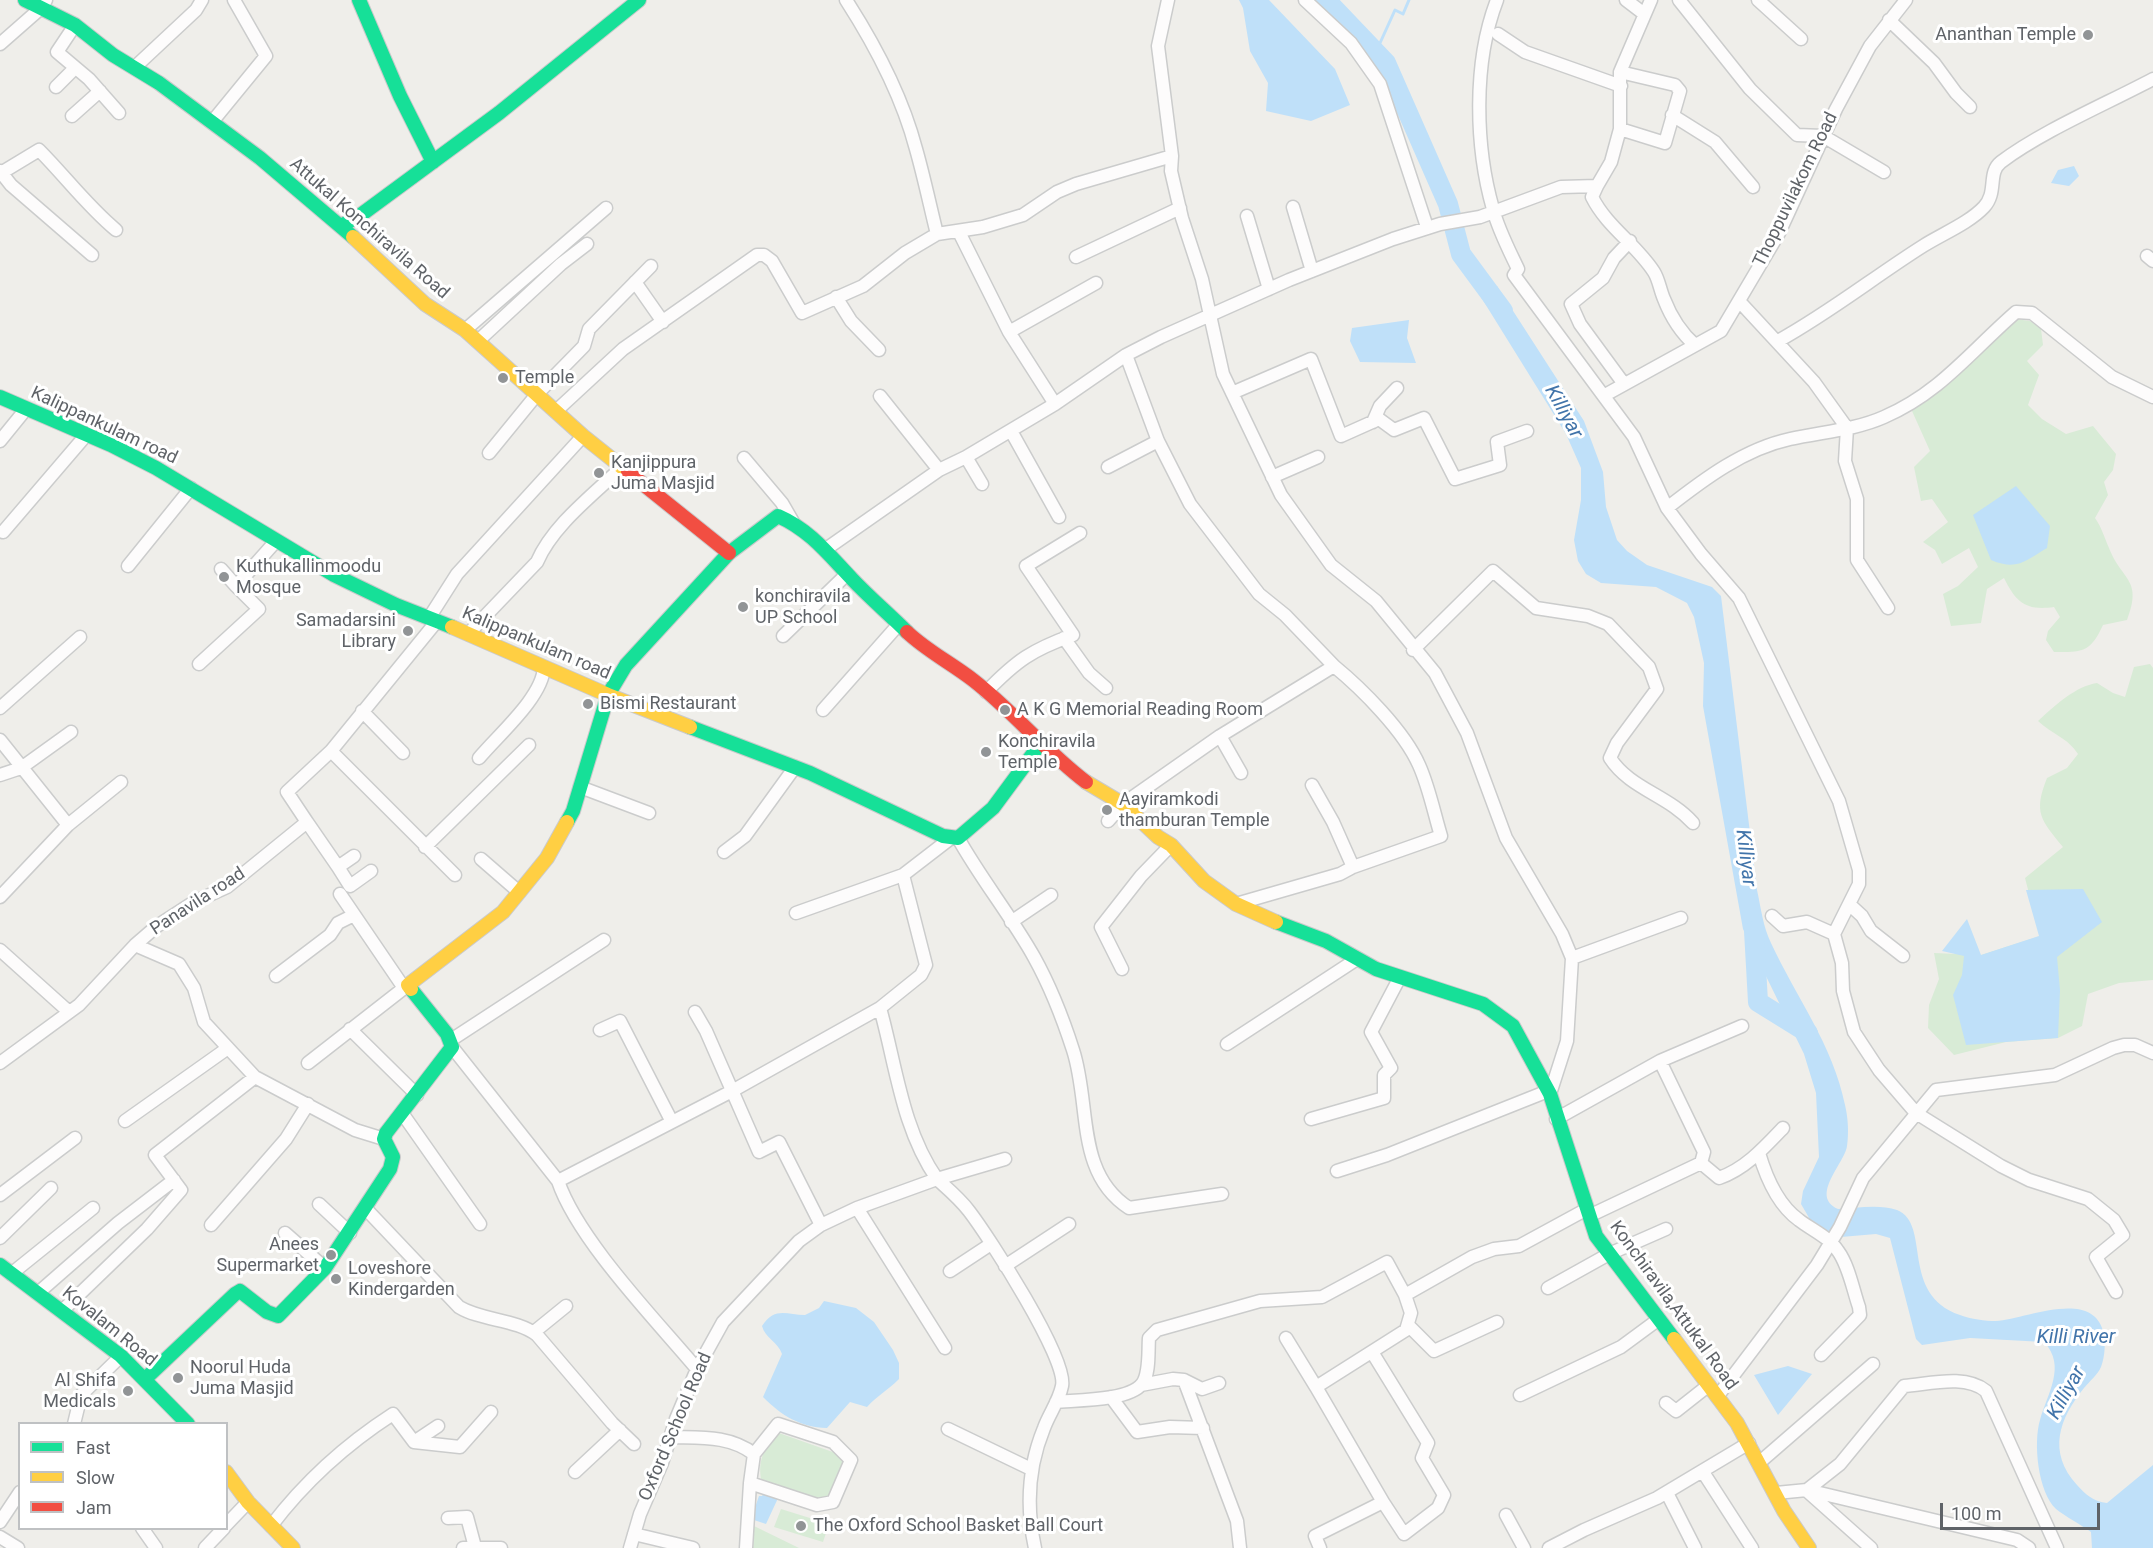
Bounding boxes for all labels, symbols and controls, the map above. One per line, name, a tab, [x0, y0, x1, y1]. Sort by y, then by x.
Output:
place label: Ananthan Temple	[1935, 24, 2076, 46]
marker: Ananthan Temple	[2081, 28, 2095, 42]
street label: Thoppuvilakom Road	[1749, 109, 1843, 271]
street label: Attukal Konchiravila Road	[285, 154, 453, 304]
place label: Temple	[515, 367, 574, 389]
marker: Temple	[496, 371, 510, 385]
water label: Killiyar	[1539, 381, 1587, 443]
street label: Kalippankulam road	[27, 383, 181, 469]
place label: Kanjippura Juma Masjid	[611, 452, 715, 494]
marker: Kanjippura Juma Masjid	[592, 466, 606, 480]
place label: Kuthukallinmoodu Mosque	[236, 556, 381, 598]
marker: Kuthukallinmoodu Mosque	[217, 570, 231, 584]
place label: konchiravila UP School	[755, 586, 851, 628]
marker: konchiravila UP School	[736, 600, 750, 614]
street label: Kalippankulam road	[458, 603, 614, 685]
place label: Samadarsini Library	[296, 610, 396, 652]
marker: Samadarsini Library	[401, 624, 415, 638]
place label: Bismi Restaurant	[600, 693, 736, 715]
marker: Bismi Restaurant	[581, 697, 595, 711]
place label: A K G Memorial Reading Room	[1017, 699, 1263, 721]
marker: A K G Memorial Reading Room	[998, 703, 1012, 717]
place label: Konchiravila Temple	[998, 731, 1096, 774]
marker: Konchiravila Temple	[979, 745, 993, 759]
place label: Aayiramkodi thamburan Temple	[1119, 789, 1270, 832]
marker: Aayiramkodi thamburan Temple	[1100, 803, 1114, 817]
water label: Killiyar	[1730, 828, 1760, 888]
street label: Panavila road	[147, 863, 249, 941]
street label: Konchiravila,Attukal Road	[1604, 1217, 1742, 1395]
place label: Anees Supermarket	[217, 1234, 319, 1276]
marker: Anees Supermarket	[324, 1248, 338, 1262]
place label: Loveshore Kindergarden	[348, 1258, 455, 1300]
marker: Loveshore Kindergarden	[329, 1272, 343, 1286]
street label: Kovalam Road	[57, 1282, 161, 1372]
water label: Killi River	[2037, 1326, 2115, 1350]
street label: Oxford School Road	[635, 1350, 717, 1504]
place label: Noorul Huda Juma Masjid	[190, 1357, 294, 1400]
water label: Killiyar	[2043, 1362, 2091, 1424]
place label: Al Shifa Medicals	[43, 1370, 116, 1412]
marker: Noorul Huda Juma Masjid	[171, 1371, 185, 1385]
marker: Al Shifa Medicals	[121, 1384, 135, 1398]
legend	[18, 1422, 228, 1530]
text: Fast	[76, 1437, 111, 1458]
text: Slow	[76, 1467, 115, 1488]
scale bar	[1943, 1491, 2104, 1529]
text: Jam	[76, 1497, 112, 1518]
text: 100 m	[1951, 1503, 2002, 1524]
place label: The Oxford School Basket Ball Court	[813, 1515, 1103, 1537]
marker: The Oxford School Basket Ball Court	[794, 1519, 808, 1533]

